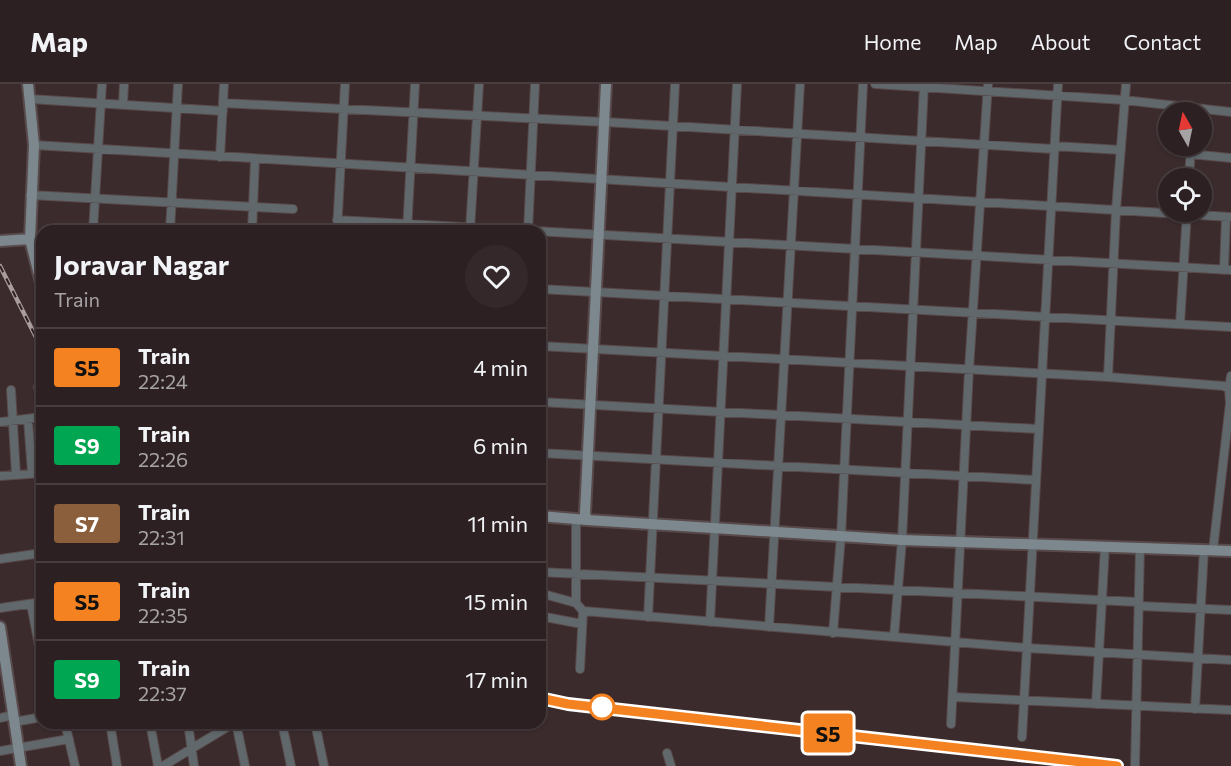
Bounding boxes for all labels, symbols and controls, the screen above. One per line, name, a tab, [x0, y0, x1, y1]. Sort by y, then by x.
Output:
text: Map	[30, 24, 88, 58]
text: Home	[864, 29, 921, 54]
text: Map	[954, 29, 998, 54]
text: About	[1031, 29, 1090, 54]
text: Contact	[1123, 29, 1201, 54]
north arrow	[1158, 102, 1212, 156]
map controls	[1158, 102, 1212, 222]
button: locate	[1158, 168, 1212, 222]
button: heart	[465, 245, 528, 308]
text: Joravar Nagar	[54, 247, 229, 281]
text: Train	[54, 287, 100, 311]
text: Train	[138, 342, 190, 369]
text: 4 min	[473, 354, 528, 381]
text: S5	[75, 355, 99, 380]
text: 22:24	[138, 369, 188, 393]
text: Train	[138, 420, 190, 447]
text: 6 min	[473, 432, 528, 459]
text: S9	[74, 433, 100, 458]
text: 22:26	[138, 447, 188, 471]
text: Train	[138, 498, 190, 525]
text: 11 min	[468, 510, 528, 537]
text: S7	[75, 511, 99, 536]
text: 22:31	[138, 525, 185, 549]
text: Train	[138, 576, 190, 603]
text: 15 min	[464, 588, 528, 615]
text: S5	[75, 589, 99, 614]
text: 22:35	[138, 603, 188, 627]
text: Train	[138, 654, 190, 681]
text: 17 min	[465, 666, 528, 693]
text: S9	[74, 667, 100, 692]
text: 22:37	[138, 681, 187, 705]
unlabelled marker	[589, 694, 615, 720]
line badge: S5	[801, 714, 855, 752]
text: S5	[816, 721, 840, 746]

